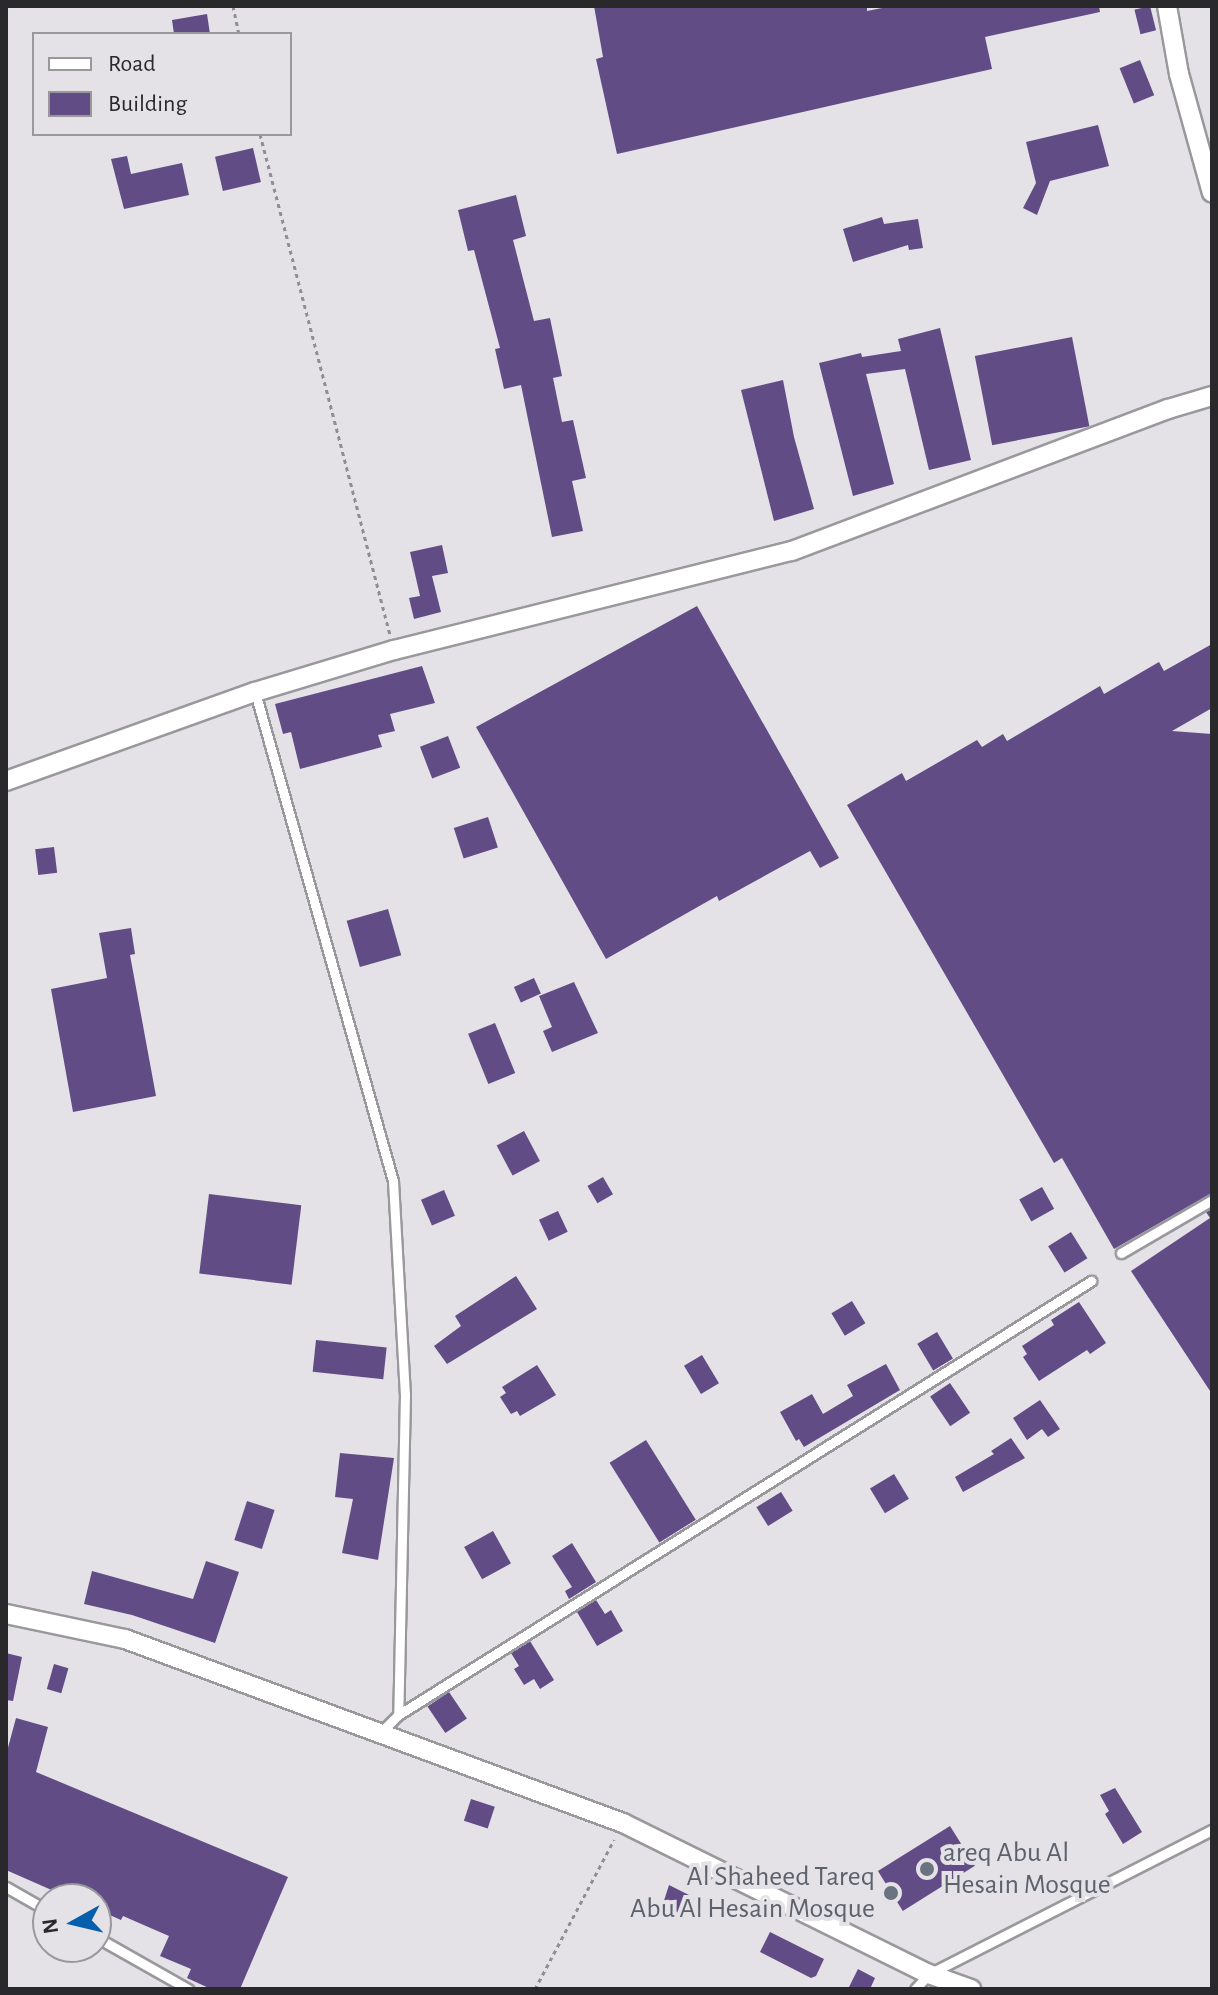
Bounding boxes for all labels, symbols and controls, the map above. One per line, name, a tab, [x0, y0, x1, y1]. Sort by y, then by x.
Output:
legend	[32, 32, 292, 136]
text: Road	[108, 52, 156, 76]
text: Building	[108, 92, 187, 116]
place label: areq Abu Al Hesain Mosque	[943, 1836, 1111, 1902]
place label: Al Shaheed Tareq Abu Al Hesain Mosque	[630, 1860, 875, 1926]
marker: areq Abu Al Hesain Mosque	[918, 1860, 936, 1878]
north arrow	[32, 1883, 112, 1963]
marker: Al Shaheed Tareq Abu Al Hesain Mosque	[882, 1884, 900, 1902]
text: N	[38, 1917, 62, 1935]

